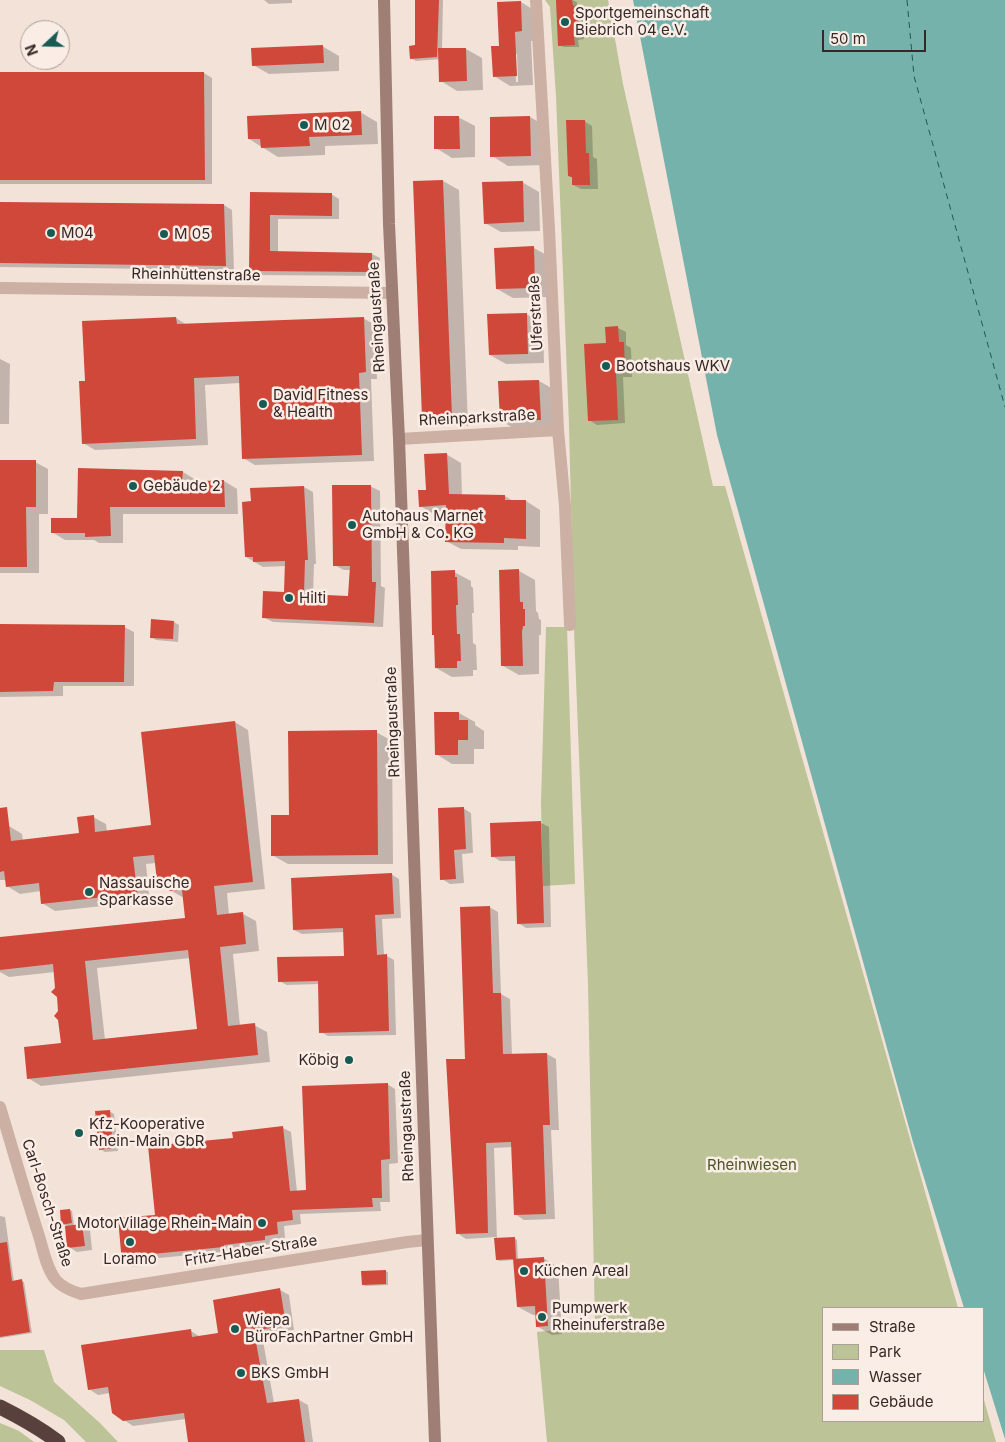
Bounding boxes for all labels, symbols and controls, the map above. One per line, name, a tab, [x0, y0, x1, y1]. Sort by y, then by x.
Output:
place label: Sportgemeinschaft Biebrich 04 e.V.	[575, 4, 709, 39]
marker: Sportgemeinschaft Biebrich 04 e.V.	[559, 16, 571, 28]
north arrow	[20, 20, 70, 70]
scale bar	[825, 20, 929, 52]
text: 50 m	[830, 29, 866, 48]
text: N	[22, 42, 41, 58]
place label: M 02	[314, 116, 350, 134]
marker: M 02	[298, 119, 310, 131]
place label: M04	[61, 224, 94, 242]
place label: M 05	[174, 225, 210, 243]
marker: M04	[45, 227, 57, 239]
marker: M 05	[158, 228, 170, 240]
street label: Rheingaustraße	[365, 261, 389, 373]
street label: Rheinhüttenstraße	[131, 265, 261, 285]
street label: Uferstraße	[525, 275, 547, 351]
place label: Bootshaus WKV	[616, 357, 730, 375]
marker: Bootshaus WKV	[600, 360, 612, 372]
place label: David Fitness & Health	[273, 386, 368, 421]
marker: David Fitness & Health	[257, 398, 269, 410]
street label: Rheinparkstraße	[418, 406, 536, 430]
place label: Gebäude 2	[143, 477, 221, 495]
marker: Gebäude 2	[127, 480, 139, 492]
place label: Autohaus Marnet GmbH & Co. KG	[362, 507, 484, 542]
marker: Autohaus Marnet GmbH & Co. KG	[346, 519, 358, 531]
place label: Hilti	[299, 589, 326, 607]
marker: Hilti	[283, 592, 295, 604]
street label: Rheingaustraße	[382, 666, 404, 778]
place label: Nassauische Sparkasse	[99, 874, 190, 909]
marker: Nassauische Sparkasse	[83, 886, 95, 898]
place label: Köbig	[299, 1051, 339, 1069]
marker: Köbig	[343, 1054, 355, 1066]
street label: Rheingaustraße	[396, 1070, 418, 1182]
place label: Kfz-Kooperative Rhein-Main GbR	[89, 1115, 205, 1150]
marker: Kfz-Kooperative Rhein-Main GbR	[73, 1127, 85, 1139]
street label: Carl-Bosch-Straße	[18, 1137, 76, 1269]
park label: Rheinwiesen	[707, 1156, 797, 1174]
place label: MotorVillage Rhein-Main	[77, 1214, 252, 1232]
marker: MotorVillage Rhein-Main	[256, 1217, 268, 1229]
street label: Fritz-Haber-Straße	[183, 1232, 319, 1270]
marker: Loramo	[124, 1236, 136, 1248]
place label: Loramo	[103, 1250, 157, 1268]
place label: Küchen Areal	[534, 1262, 628, 1280]
marker: Küchen Areal	[518, 1265, 530, 1277]
place label: Pumpwerk Rheinuferstraße	[552, 1299, 665, 1334]
legend	[822, 1307, 985, 1422]
place label: Wiepa BüroFachPartner GmbH	[245, 1311, 413, 1346]
marker: Pumpwerk Rheinuferstraße	[536, 1311, 548, 1323]
text: Straße	[869, 1317, 916, 1336]
marker: Wiepa BüroFachPartner GmbH	[229, 1323, 241, 1335]
text: Park	[869, 1342, 901, 1361]
place label: BKS GmbH	[251, 1364, 329, 1382]
marker: BKS GmbH	[235, 1367, 247, 1379]
text: Wasser	[869, 1367, 922, 1386]
text: Gebäude	[869, 1392, 934, 1411]

